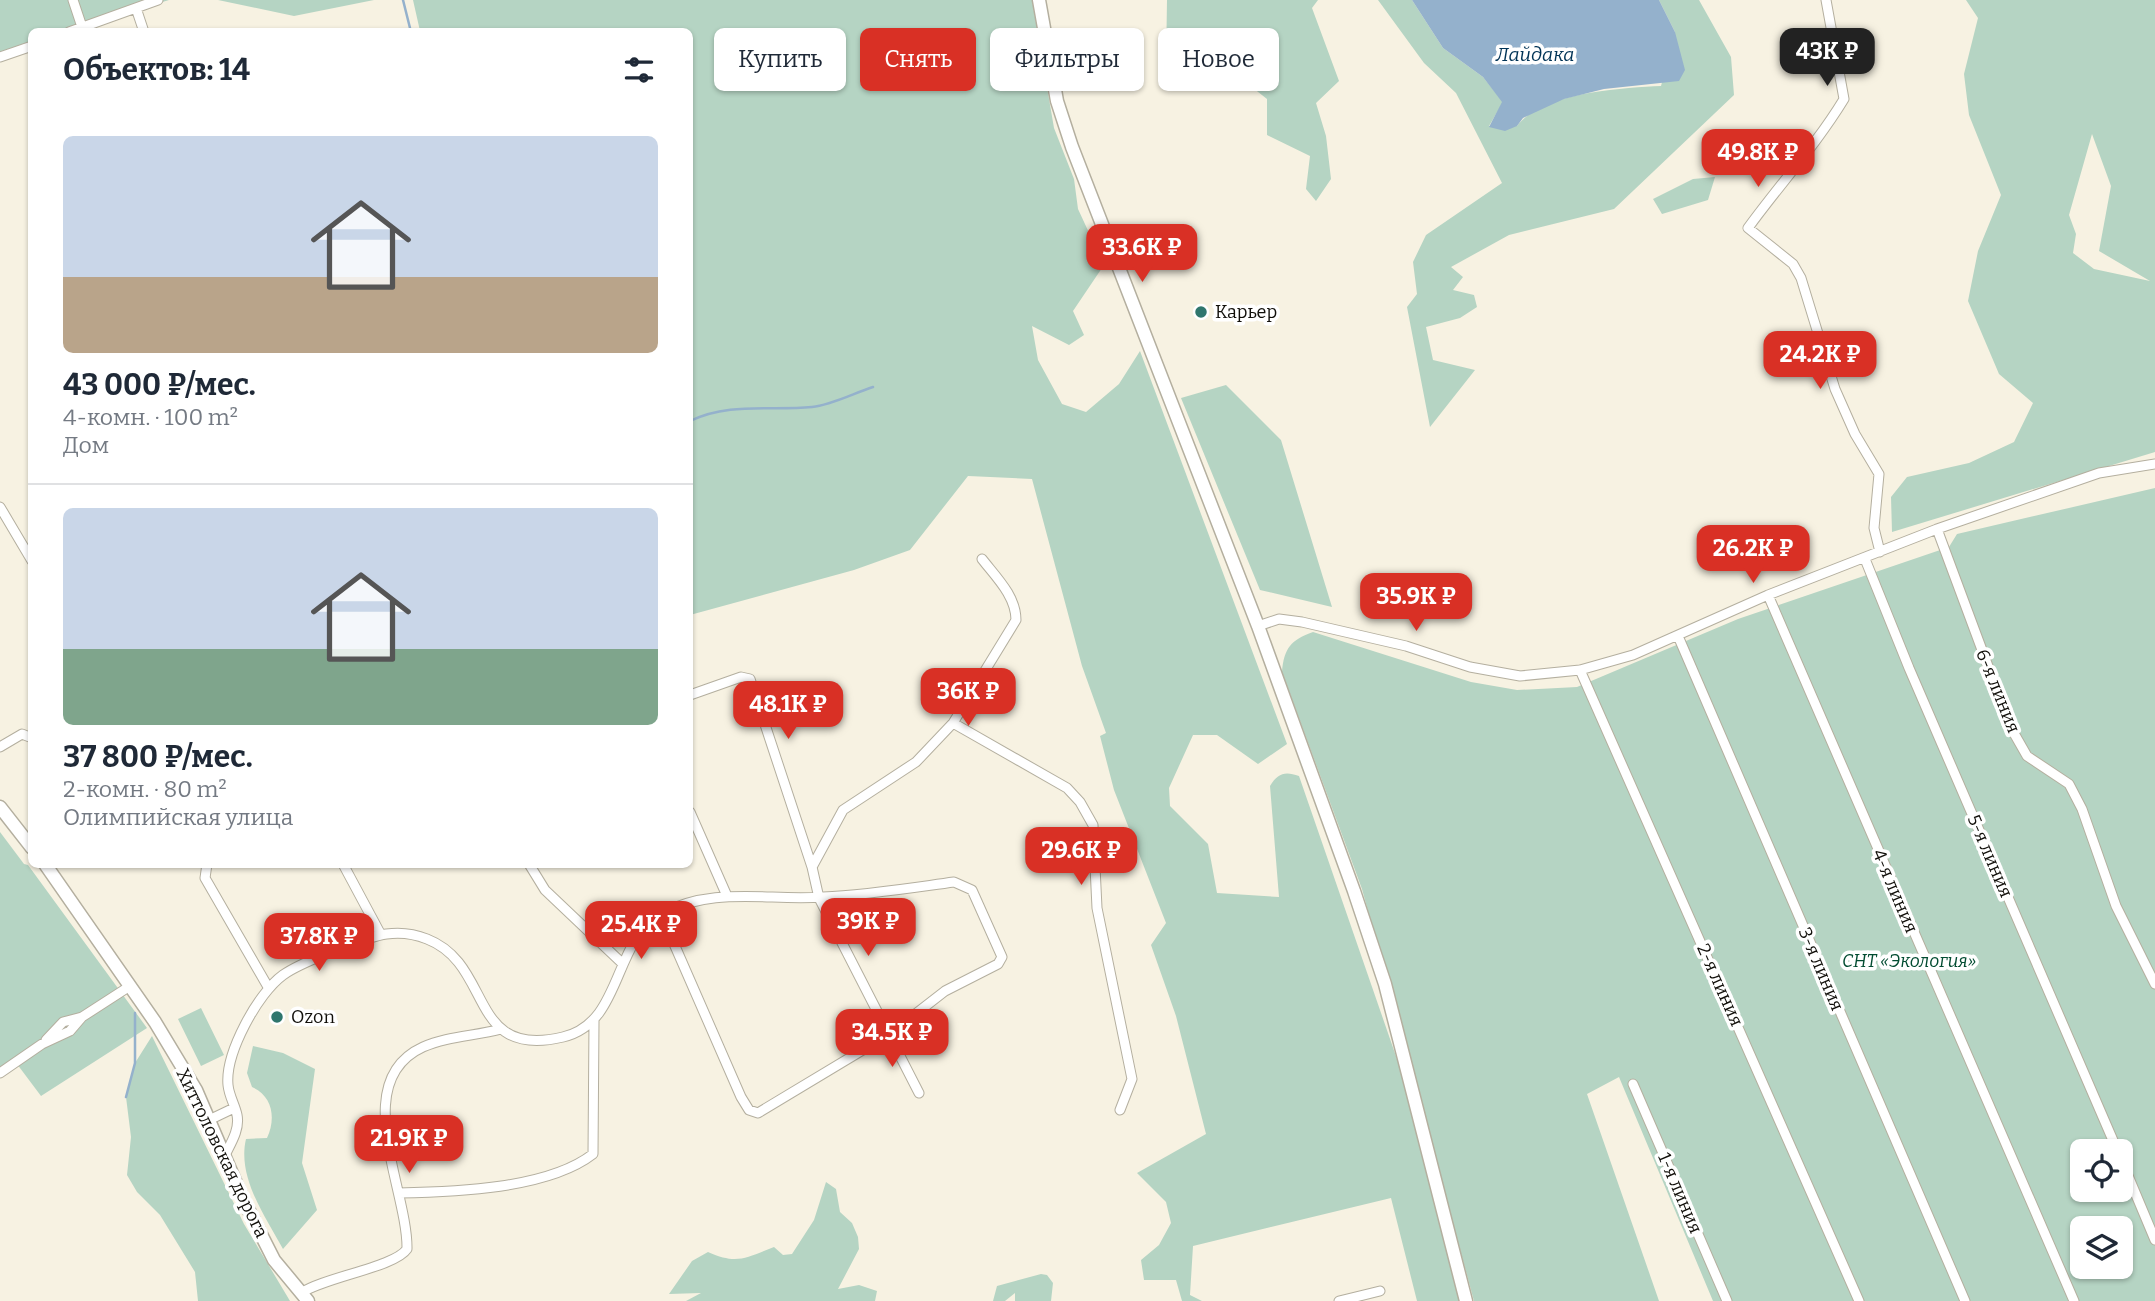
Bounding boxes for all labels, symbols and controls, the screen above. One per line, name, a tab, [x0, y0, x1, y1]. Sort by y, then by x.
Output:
chip: Купить	[714, 28, 846, 91]
chip: Снять	[860, 28, 976, 91]
chip: Фильтры	[990, 28, 1144, 91]
chip: Новое	[1158, 28, 1279, 91]
pin: 43K ₽	[1778, 28, 1876, 88]
text: 43K ₽	[1796, 37, 1858, 65]
water label: Лайдака	[1495, 43, 1574, 66]
icon: filters	[620, 51, 658, 89]
text: Объектов: 14	[63, 52, 250, 88]
pin: 49.8K ₽	[1693, 130, 1823, 189]
text: 49.8K ₽	[1718, 138, 1798, 166]
icon: home	[298, 182, 424, 308]
pin: 33.6K ₽	[1077, 224, 1207, 284]
text: 33.6K ₽	[1102, 233, 1182, 261]
place label: Карьер	[1215, 301, 1277, 323]
marker: Карьер	[1193, 304, 1209, 320]
pin: 24.2K ₽	[1755, 332, 1885, 391]
text: 24.2K ₽	[1779, 340, 1861, 368]
text: 43 000 ₽/мес.	[63, 367, 256, 403]
text: 4-комн. · 100 m²	[63, 403, 238, 431]
text: Дом	[63, 431, 109, 459]
pin: 26.2K ₽	[1688, 526, 1818, 585]
text: 26.2K ₽	[1713, 534, 1793, 562]
icon: home	[298, 554, 424, 680]
pin: 35.9K ₽	[1351, 574, 1481, 633]
text: 35.9K ₽	[1376, 582, 1456, 610]
street label: 6-я линия	[1971, 646, 2025, 736]
pin: 36K ₽	[919, 668, 1017, 728]
text: 36K ₽	[937, 677, 999, 705]
pin: 48.1K ₽	[723, 682, 853, 741]
text: 48.1K ₽	[749, 690, 827, 718]
text: 37 800 ₽/мес.	[63, 739, 253, 775]
text: 2-комн. · 80 m²	[63, 775, 227, 803]
text: Олимпийская улица	[63, 803, 293, 831]
street label: 5-я линия	[1963, 811, 2017, 901]
pin: 29.6K ₽	[1016, 828, 1146, 887]
text: 29.6K ₽	[1041, 836, 1121, 864]
street label: 4-я линия	[1868, 846, 1922, 936]
pin: 39K ₽	[819, 898, 917, 958]
pin: 25.4K ₽	[576, 902, 706, 961]
text: 39K ₽	[837, 907, 899, 935]
text: 25.4K ₽	[601, 910, 681, 938]
pin: 37.8K ₽	[254, 914, 384, 973]
text: 37.8K ₽	[280, 922, 358, 950]
street label: 3-я линия	[1794, 924, 1848, 1014]
street label: 2-я линия	[1692, 940, 1748, 1030]
park label: СНТ «Экология»	[1842, 950, 1976, 972]
place label: Ozon	[291, 1006, 335, 1028]
marker: Ozon	[269, 1009, 285, 1025]
pin: 34.5K ₽	[827, 1010, 957, 1069]
text: 34.5K ₽	[852, 1018, 932, 1046]
street label: Хиттоловская дорога	[171, 1065, 273, 1241]
pin: 21.9K ₽	[344, 1116, 474, 1175]
text: 21.9K ₽	[370, 1124, 448, 1152]
map controls	[2070, 1139, 2133, 1279]
button: locate	[2070, 1139, 2133, 1202]
street label: 1-я линия	[1653, 1149, 1707, 1237]
button: layers	[2070, 1216, 2133, 1279]

